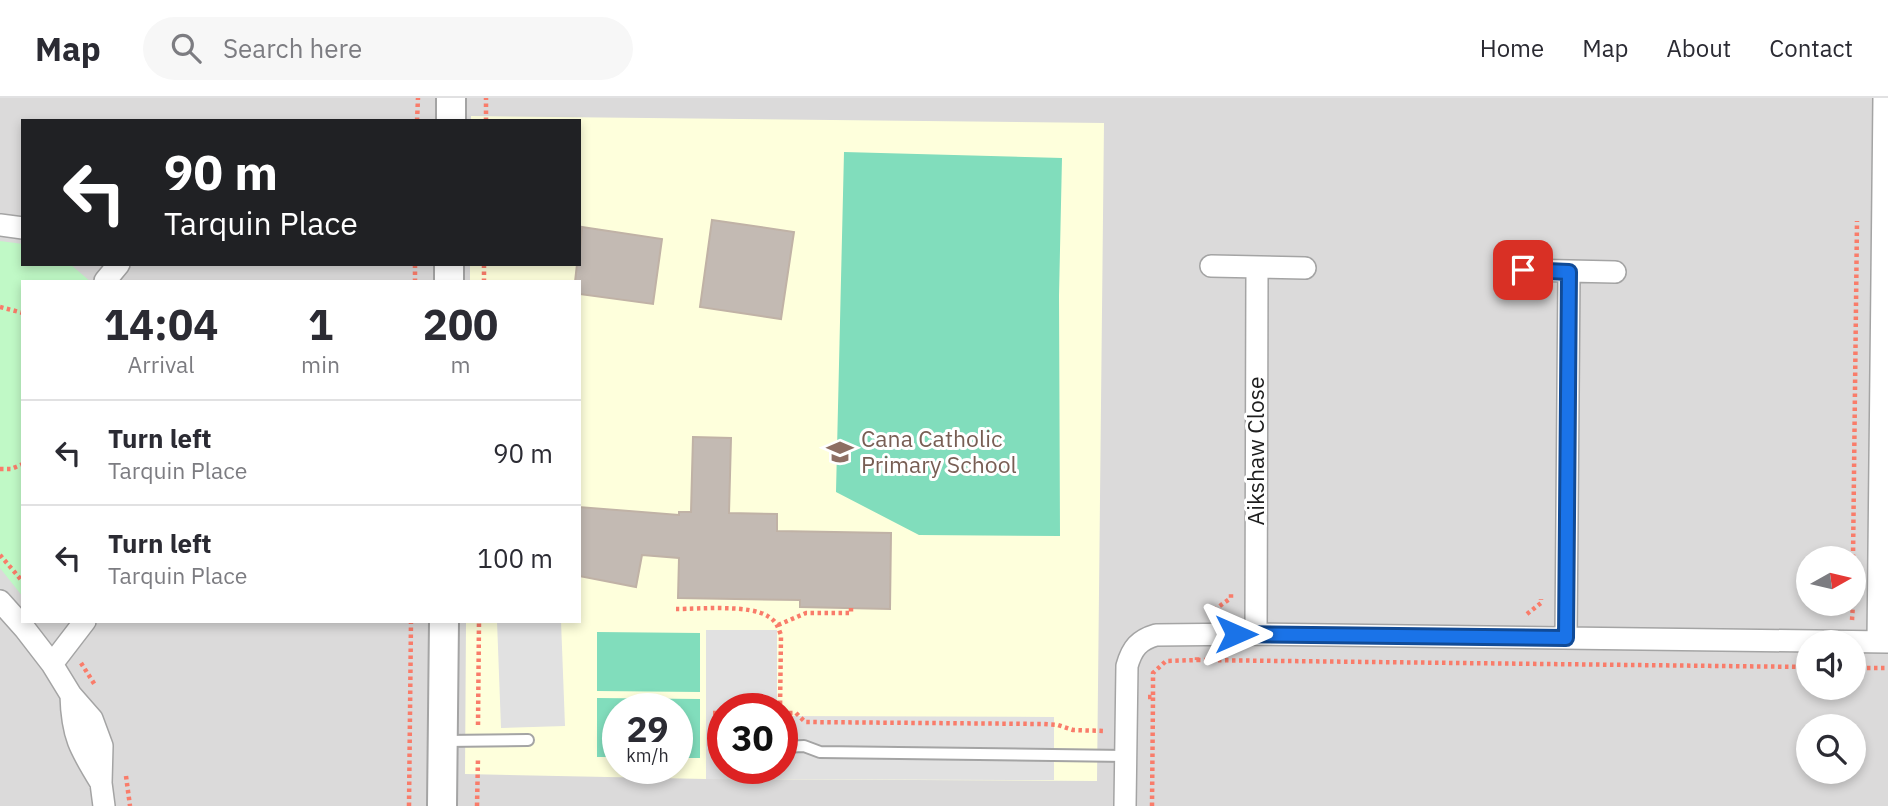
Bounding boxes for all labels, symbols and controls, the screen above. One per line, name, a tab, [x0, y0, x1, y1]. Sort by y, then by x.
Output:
search box	[143, 17, 633, 80]
text: Map	[35, 27, 101, 70]
icon: search	[167, 29, 205, 67]
text: Search here	[223, 31, 362, 65]
text: Home	[1480, 32, 1544, 64]
text: Map	[1582, 32, 1628, 64]
text: About	[1666, 32, 1731, 64]
text: Contact	[1769, 32, 1853, 64]
text: 90 m	[164, 140, 278, 203]
icon: left	[49, 147, 140, 238]
text: Tarquin Place	[164, 202, 358, 244]
pin	[1493, 240, 1553, 300]
icon: arrive	[1504, 251, 1542, 289]
text: 14:04	[104, 297, 218, 352]
text: 1	[308, 297, 333, 352]
text: 200	[423, 297, 498, 352]
text: Arrival	[128, 349, 195, 379]
text: min	[301, 349, 340, 379]
text: m	[450, 349, 471, 379]
street label: Aikshaw Close	[1240, 376, 1270, 526]
text: Turn left	[108, 421, 211, 455]
place label: Cana Catholic Primary School	[861, 423, 1017, 479]
icon: left	[49, 434, 87, 472]
text: 90 m	[493, 436, 553, 470]
school or university icon: Cana Catholic Primary School	[825, 437, 855, 467]
text: Tarquin Place	[108, 455, 247, 485]
text: Turn left	[108, 526, 211, 560]
icon: left	[49, 539, 87, 577]
text: 100 m	[477, 541, 553, 575]
north arrow	[1796, 546, 1866, 616]
map controls	[1796, 546, 1866, 784]
text: Tarquin Place	[108, 560, 247, 590]
position arrow	[1199, 597, 1273, 671]
button: sound	[1796, 630, 1866, 700]
speed limit sign: 30	[707, 693, 798, 784]
text: 29	[626, 706, 669, 752]
button: search	[1796, 714, 1866, 784]
text: km/h	[626, 744, 669, 767]

